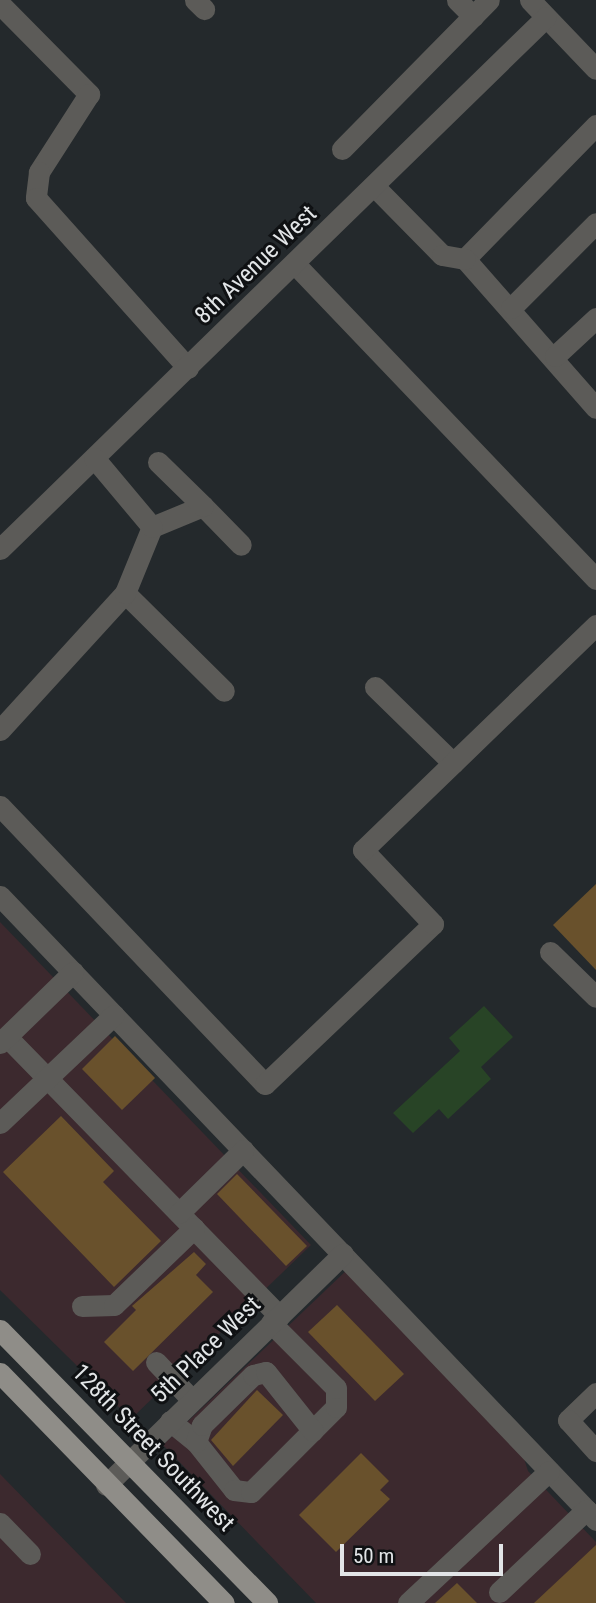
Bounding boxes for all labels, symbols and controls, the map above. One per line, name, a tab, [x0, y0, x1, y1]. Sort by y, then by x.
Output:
street label: 8th Avenue West	[189, 200, 323, 330]
street label: 5th Place West	[145, 1291, 267, 1409]
street label: 128th Street Southwest	[66, 1358, 240, 1538]
scale bar	[344, 1530, 507, 1574]
text: 50 m	[353, 1544, 394, 1568]

